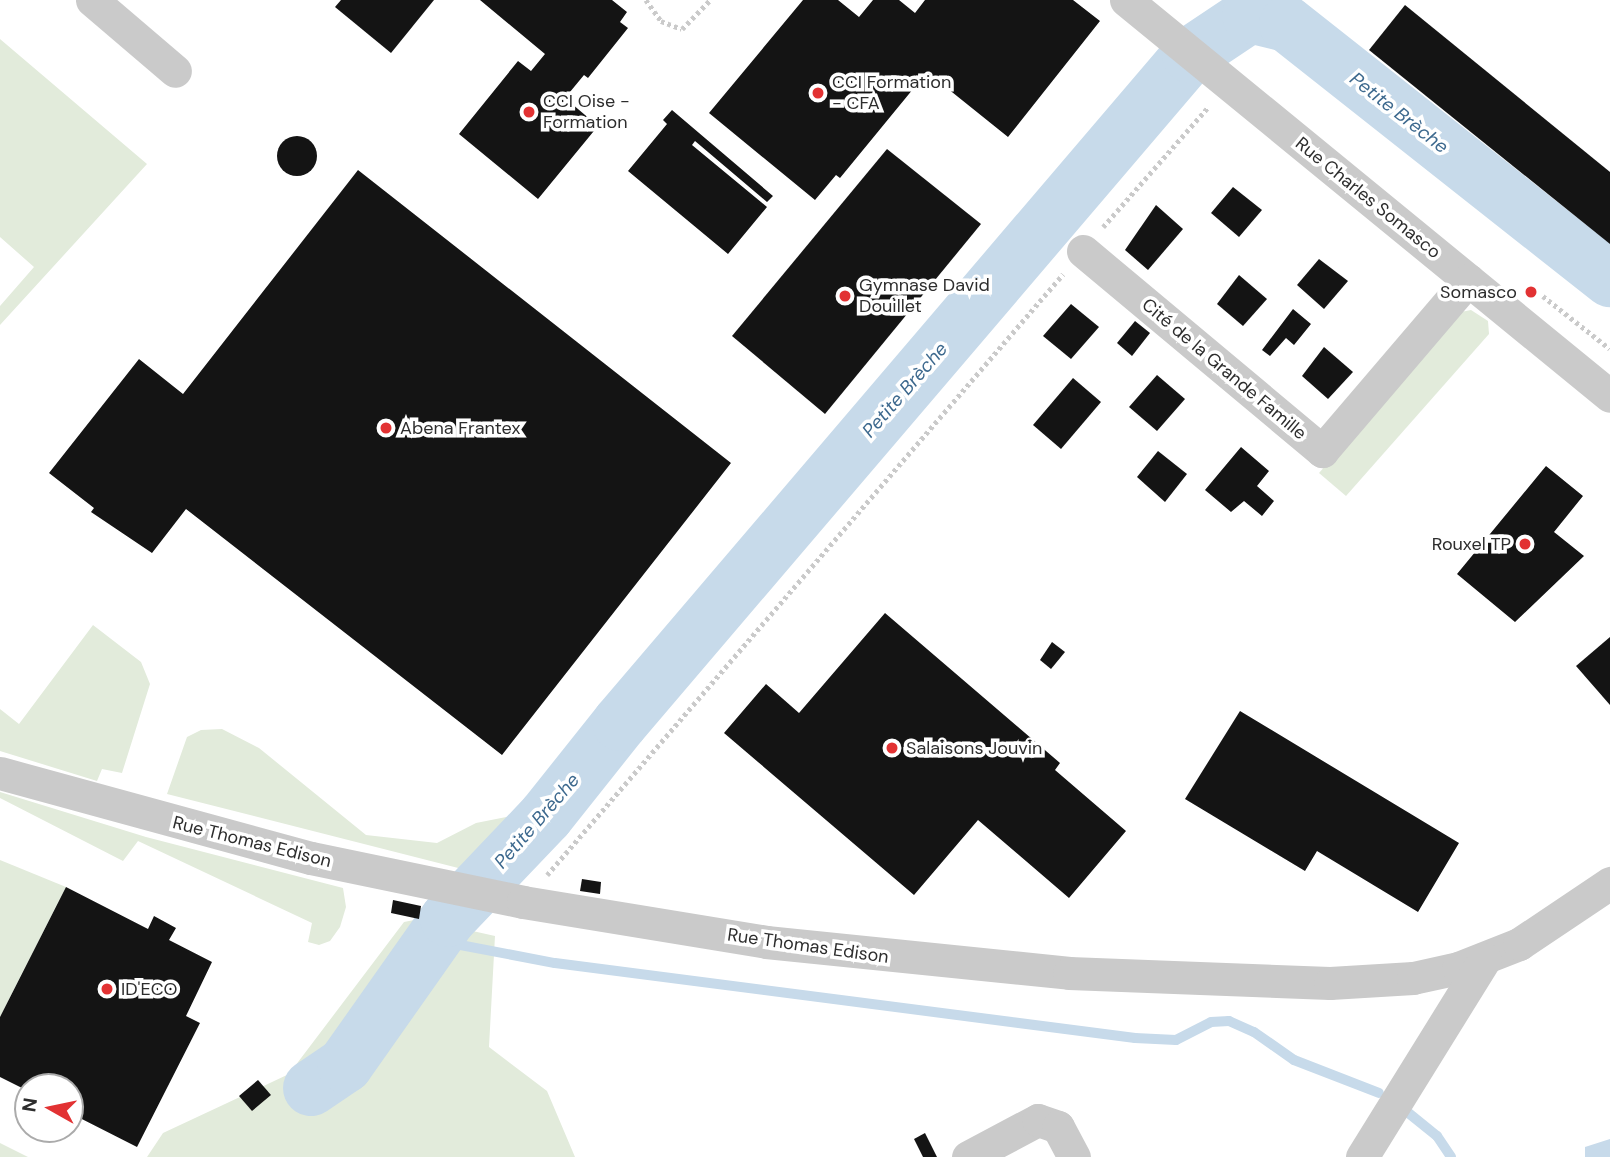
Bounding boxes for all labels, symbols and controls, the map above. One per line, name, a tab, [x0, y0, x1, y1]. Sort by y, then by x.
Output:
water label: Petite Brèche	[1345, 68, 1453, 158]
place label: CCI Formation - CFA	[832, 72, 951, 114]
marker: CCI Formation - CFA	[810, 85, 826, 101]
place label: CCI Oise - Formation	[543, 91, 630, 134]
marker: CCI Oise - Formation	[521, 104, 537, 120]
street label: Rue Charles Somasco	[1291, 133, 1445, 263]
place label: Gymnase David Douillet	[859, 275, 990, 318]
place label: Somasco	[1440, 281, 1517, 303]
marker: Somasco	[1523, 284, 1539, 300]
marker: Gymnase David Douillet	[837, 288, 853, 304]
street label: Cité de la Grande Famille	[1137, 294, 1311, 444]
water label: Petite Brèche	[858, 338, 952, 442]
place label: Abena Frantex	[400, 417, 520, 439]
marker: Abena Frantex	[378, 420, 394, 436]
place label: Rouxel TP	[1432, 533, 1511, 555]
marker: Rouxel TP	[1517, 536, 1533, 552]
place label: Salaisons Jouvin	[906, 737, 1042, 759]
marker: Salaisons Jouvin	[884, 740, 900, 756]
water label: Petite Brèche	[490, 769, 584, 873]
street label: Rue Thomas Edison	[170, 812, 334, 872]
street label: Rue Thomas Edison	[726, 924, 890, 968]
place label: ID'ECO	[121, 978, 177, 1000]
marker: ID'ECO	[99, 981, 115, 997]
north arrow	[14, 1073, 84, 1143]
text: N	[16, 1096, 43, 1114]

